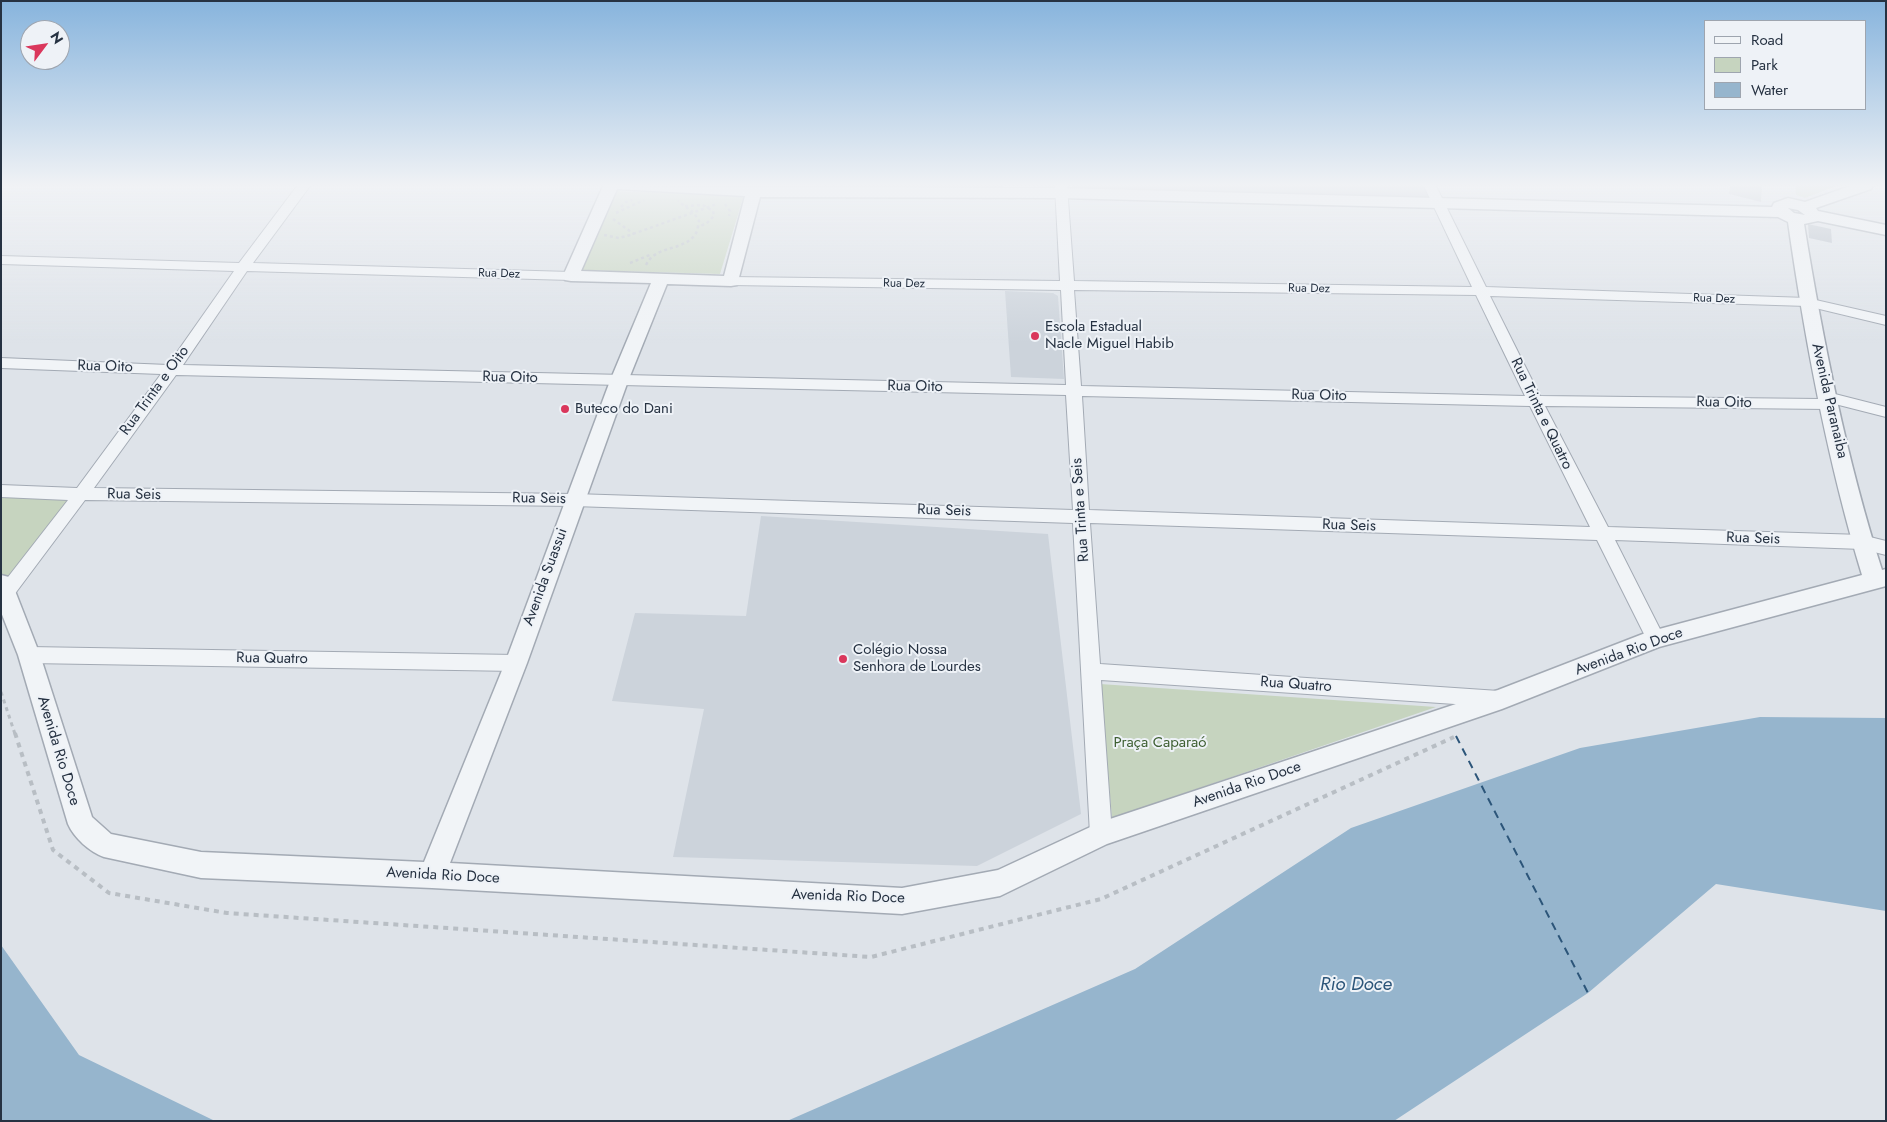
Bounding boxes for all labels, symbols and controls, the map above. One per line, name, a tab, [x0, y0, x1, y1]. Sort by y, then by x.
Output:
north arrow	[20, 20, 70, 70]
legend	[1704, 20, 1867, 110]
text: N	[46, 28, 68, 48]
text: Road	[1751, 29, 1783, 51]
text: Park	[1751, 54, 1778, 76]
text: Water	[1751, 79, 1788, 101]
street label: Rua Dez	[478, 266, 520, 282]
street label: Rua Dez	[883, 276, 925, 292]
street label: Rua Dez	[1288, 281, 1330, 297]
street label: Rua Dez	[1693, 291, 1735, 307]
place label: Escola Estadual Nacle Miguel Habib	[1045, 318, 1174, 353]
marker: Escola Estadual Nacle Miguel Habib	[1029, 330, 1041, 342]
street label: Avenida Paranaiba	[1807, 342, 1851, 460]
street label: Rua Trinta e Oito	[117, 343, 193, 439]
street label: Rua Trinta e Quatro	[1506, 355, 1576, 473]
street label: Rua Oito	[77, 357, 133, 377]
street label: Rua Oito	[482, 369, 538, 387]
street label: Rua Oito	[887, 378, 943, 396]
street label: Rua Oito	[1291, 387, 1347, 405]
street label: Rua Oito	[1696, 394, 1752, 412]
place label: Buteco do Dani	[575, 400, 673, 418]
marker: Buteco do Dani	[559, 403, 571, 415]
street label: Rua Trinta e Seis	[1068, 457, 1094, 563]
street label: Rua Seis	[107, 486, 161, 504]
street label: Rua Seis	[512, 490, 566, 508]
street label: Rua Seis	[917, 501, 971, 521]
street label: Rua Seis	[1322, 516, 1376, 536]
street label: Avenida Suassui	[520, 526, 572, 628]
street label: Rua Seis	[1726, 529, 1780, 549]
street label: Avenida Rio Doce	[1573, 624, 1685, 680]
place label: Colégio Nossa Senhora de Lourdes	[853, 641, 981, 676]
street label: Rua Quatro	[236, 649, 308, 669]
marker: Colégio Nossa Senhora de Lourdes	[837, 653, 849, 665]
street label: Rua Quatro	[1260, 674, 1332, 696]
street label: Avenida Rio Doce	[33, 694, 83, 808]
park label: Praça Caparaó	[1114, 734, 1206, 752]
street label: Avenida Rio Doce	[1190, 758, 1304, 812]
street label: Avenida Rio Doce	[386, 864, 500, 888]
street label: Avenida Rio Doce	[791, 886, 905, 908]
water label: Rio Doce	[1320, 974, 1392, 996]

